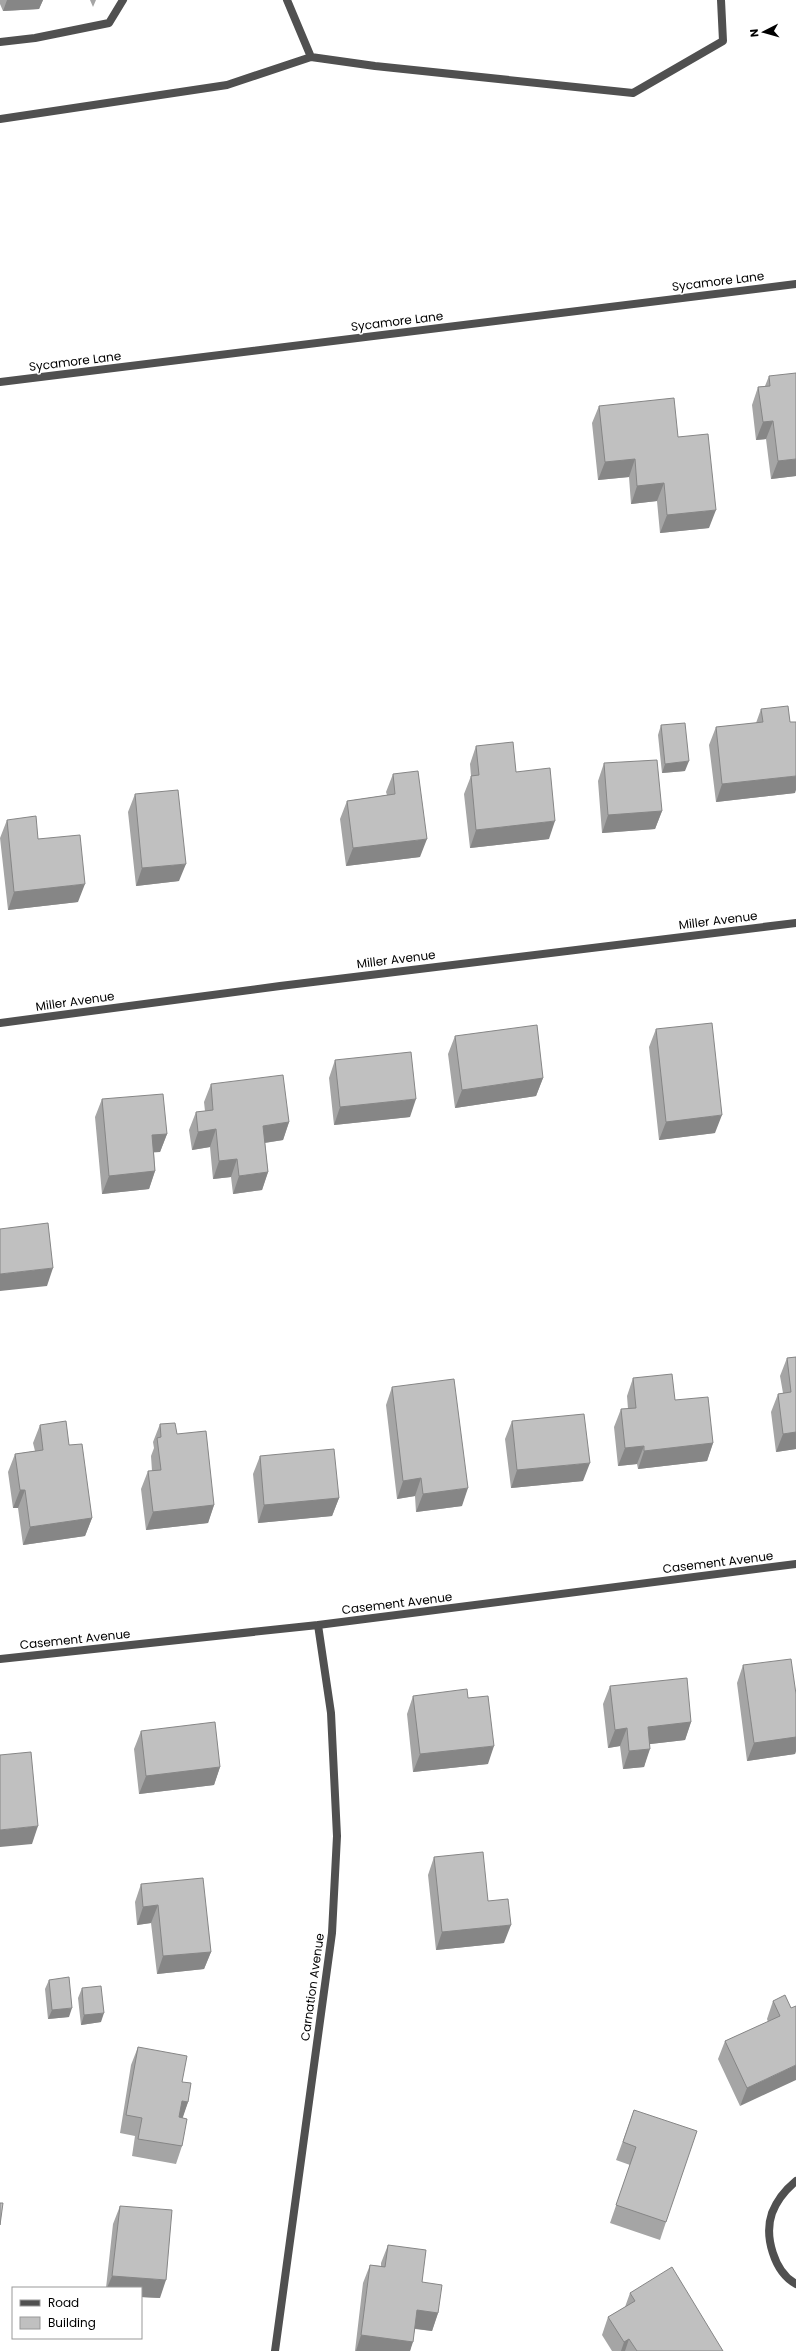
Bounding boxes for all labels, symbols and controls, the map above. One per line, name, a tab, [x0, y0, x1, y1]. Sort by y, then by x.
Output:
north arrow	[744, 12, 784, 52]
text: N	[746, 28, 762, 38]
street label: Sycamore Lane	[671, 267, 765, 295]
street label: Sycamore Lane	[350, 307, 444, 335]
street label: Sycamore Lane	[28, 347, 122, 375]
street label: Miller Avenue	[678, 907, 758, 933]
street label: Miller Avenue	[356, 946, 436, 972]
street label: Miller Avenue	[35, 987, 115, 1015]
street label: Casement Avenue	[662, 1547, 774, 1577]
street label: Casement Avenue	[341, 1588, 453, 1618]
street label: Casement Avenue	[19, 1625, 131, 1653]
street label: Carnation Avenue	[296, 1932, 328, 2042]
legend	[12, 2287, 142, 2339]
text: Road	[48, 2294, 79, 2311]
text: Building	[48, 2314, 96, 2331]

